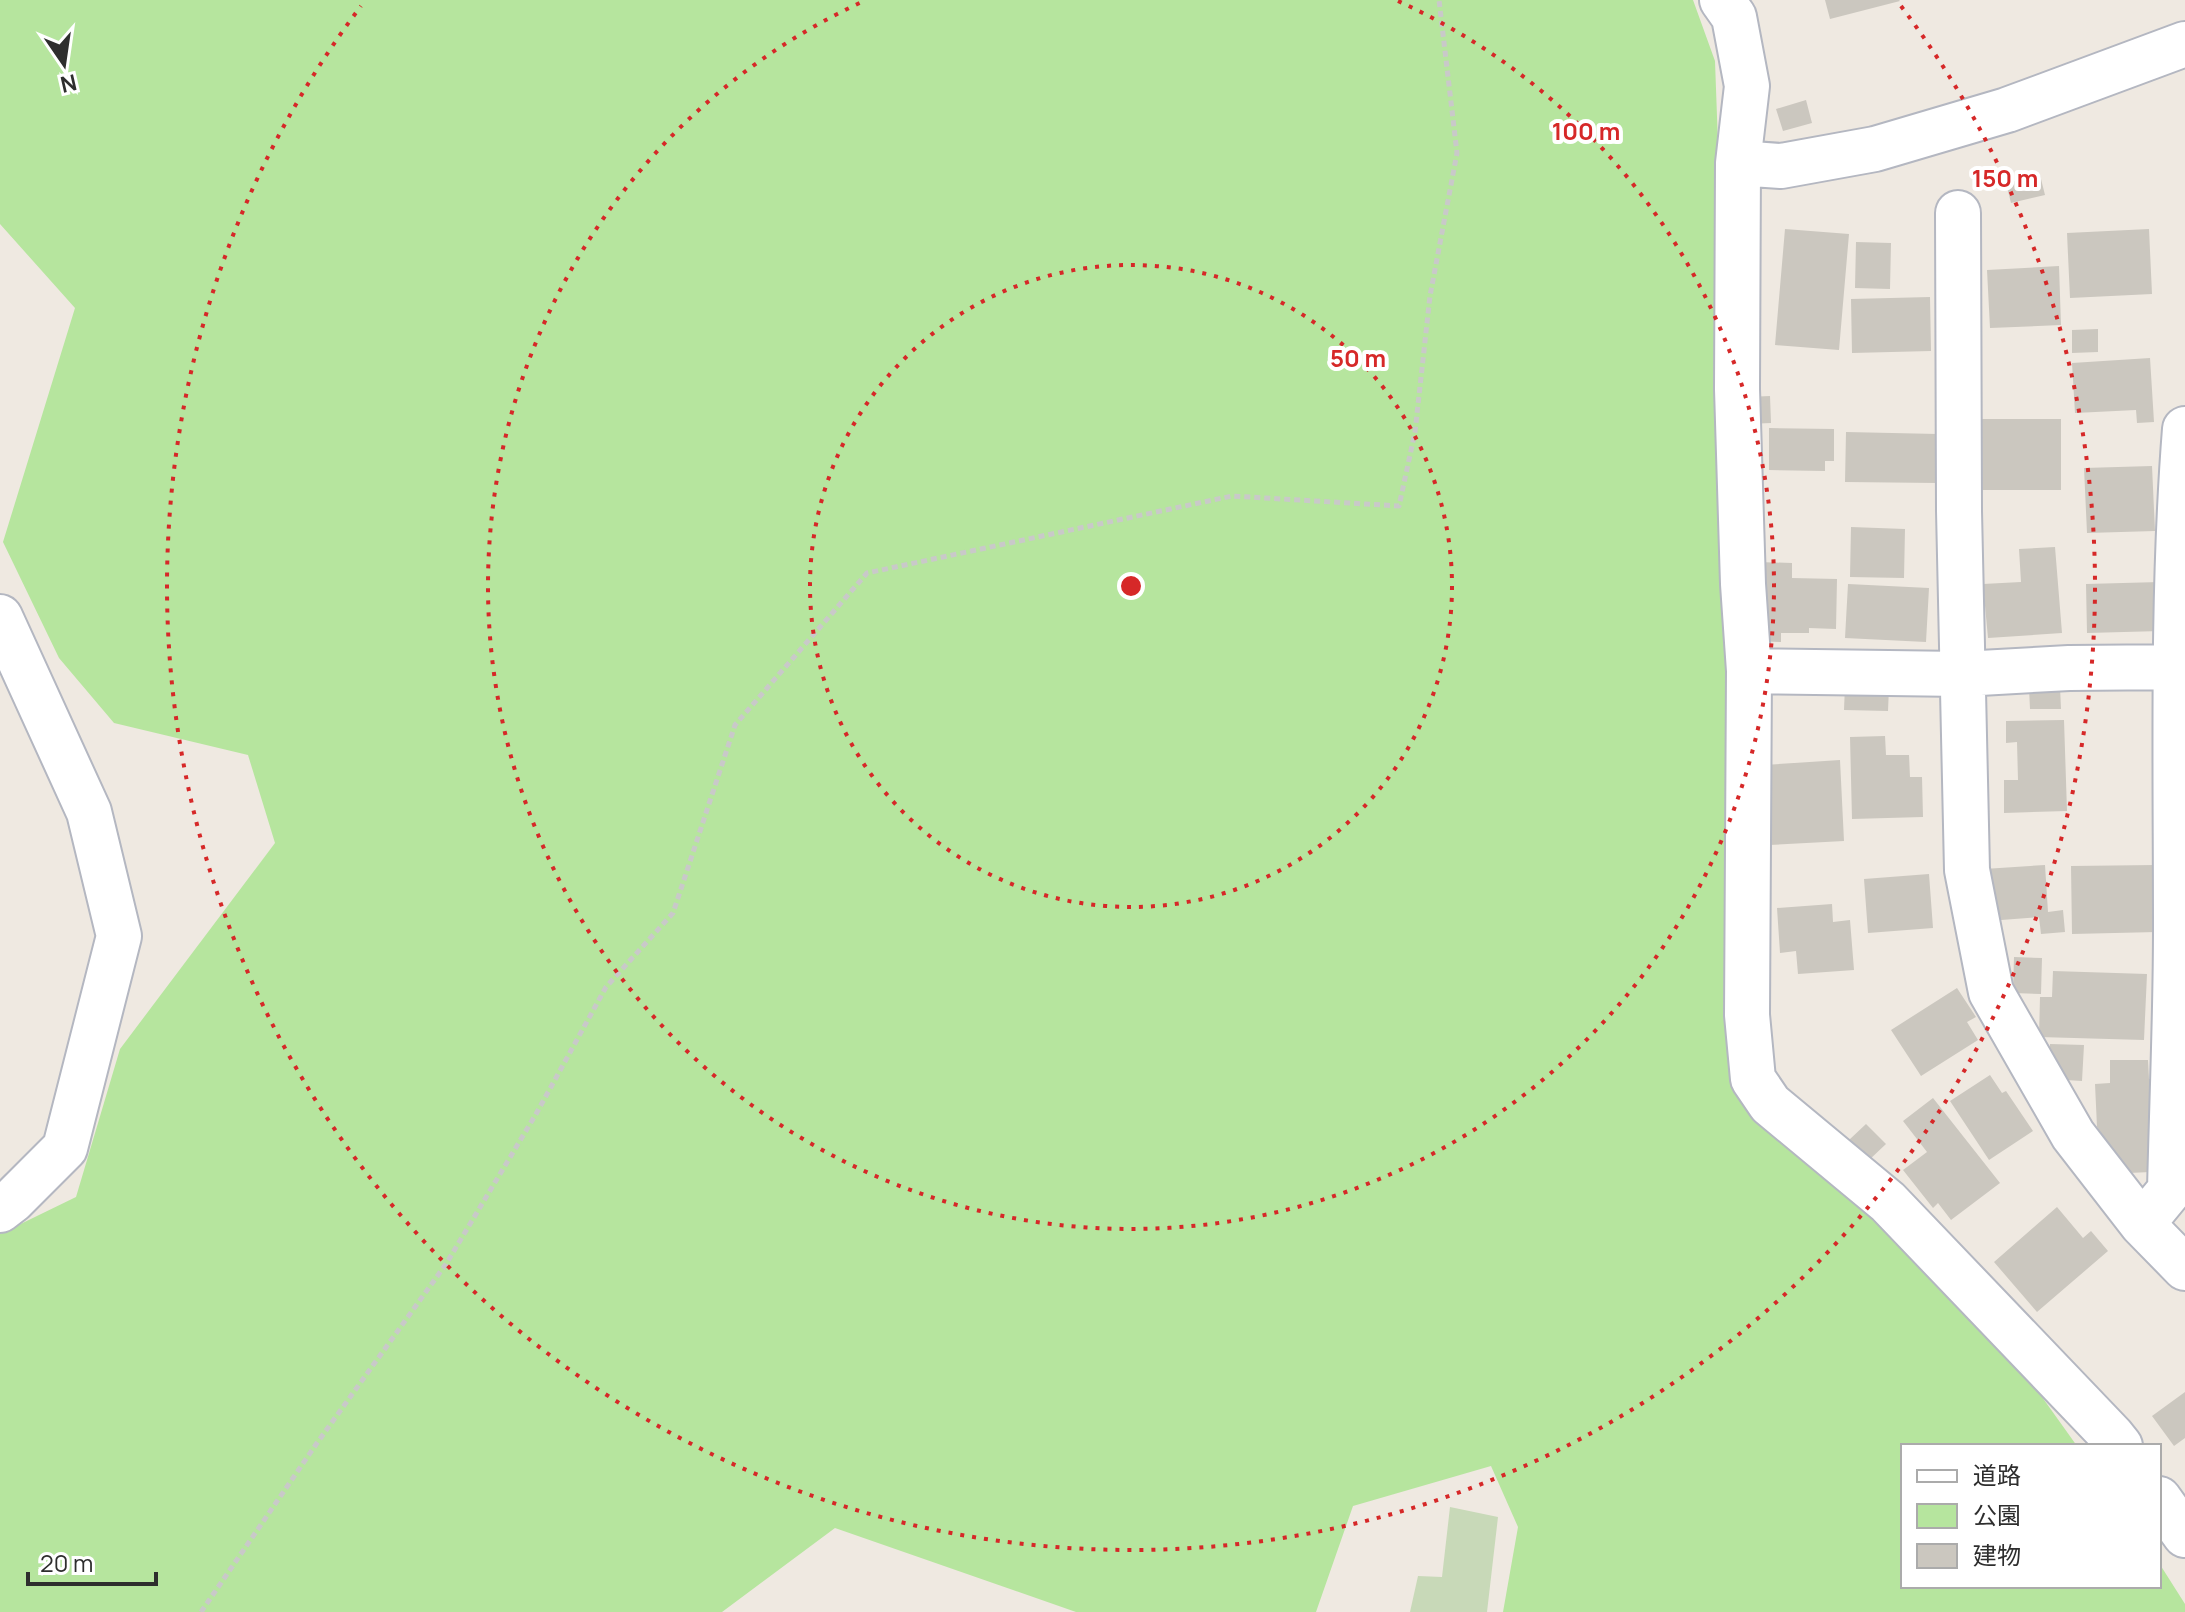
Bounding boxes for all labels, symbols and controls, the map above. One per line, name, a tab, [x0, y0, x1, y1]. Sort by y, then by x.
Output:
north arrow	[24, 24, 104, 104]
text: N	[57, 67, 80, 100]
text: 100 m	[1552, 114, 1620, 147]
text: 150 m	[1972, 161, 2038, 194]
text: 50 m	[1330, 341, 1386, 374]
centre of rings	[1117, 572, 1145, 600]
legend	[1901, 1444, 2161, 1588]
text: 道路	[1973, 1458, 2021, 1491]
text: 公園	[1973, 1498, 2021, 1531]
scale bar	[28, 1536, 156, 1586]
text: 建物	[1973, 1538, 2021, 1571]
text: 20 m	[40, 1546, 93, 1579]

